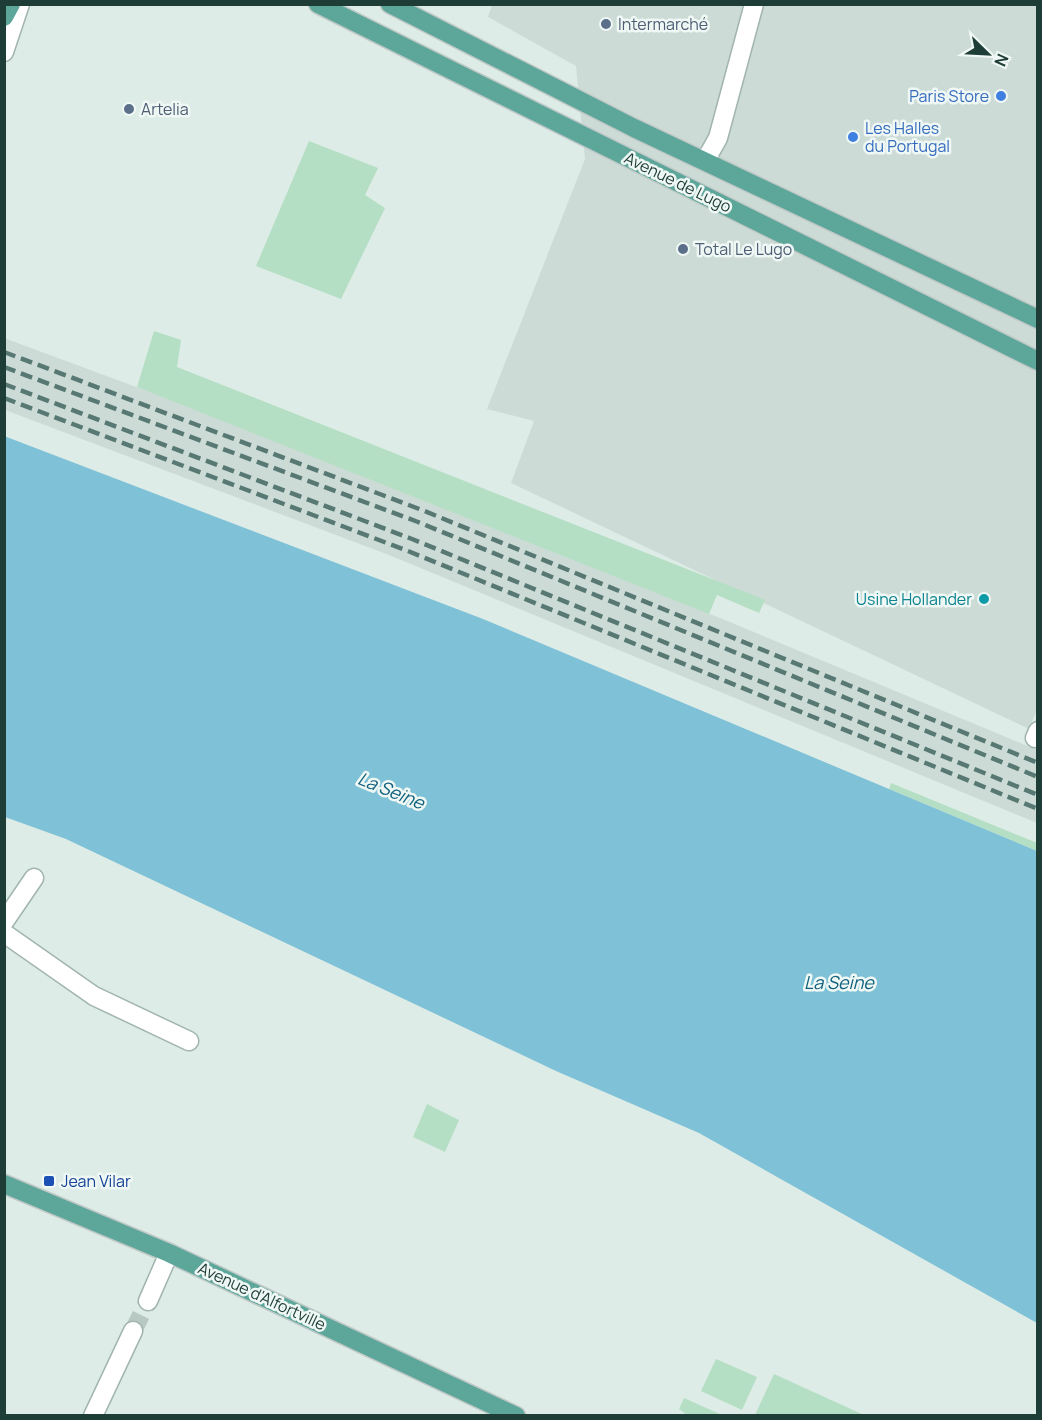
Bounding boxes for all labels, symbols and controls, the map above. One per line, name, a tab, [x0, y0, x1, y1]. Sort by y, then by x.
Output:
place label: Intermarché	[618, 13, 708, 35]
marker: Intermarché	[599, 17, 613, 31]
north arrow	[958, 24, 1018, 84]
text: N	[989, 50, 1014, 70]
place label: Paris Store	[909, 85, 989, 107]
marker: Paris Store	[994, 89, 1008, 103]
place label: Artelia	[141, 98, 189, 120]
marker: Artelia	[122, 102, 136, 116]
place label: Les Halles du Portugal	[865, 117, 950, 157]
marker: Les Halles du Portugal	[846, 130, 860, 144]
street label: Avenue de Lugo	[621, 147, 735, 217]
place label: Total Le Lugo	[695, 238, 792, 260]
marker: Total Le Lugo	[676, 242, 690, 256]
place label: Usine Hollander	[856, 588, 972, 610]
marker: Usine Hollander	[977, 592, 991, 606]
water label: La Seine	[355, 766, 430, 815]
water label: La Seine	[804, 970, 875, 994]
place label: Jean Vilar	[61, 1170, 131, 1192]
marker: Jean Vilar	[42, 1174, 56, 1188]
street label: Avenue d'Alfortville	[195, 1257, 329, 1335]

